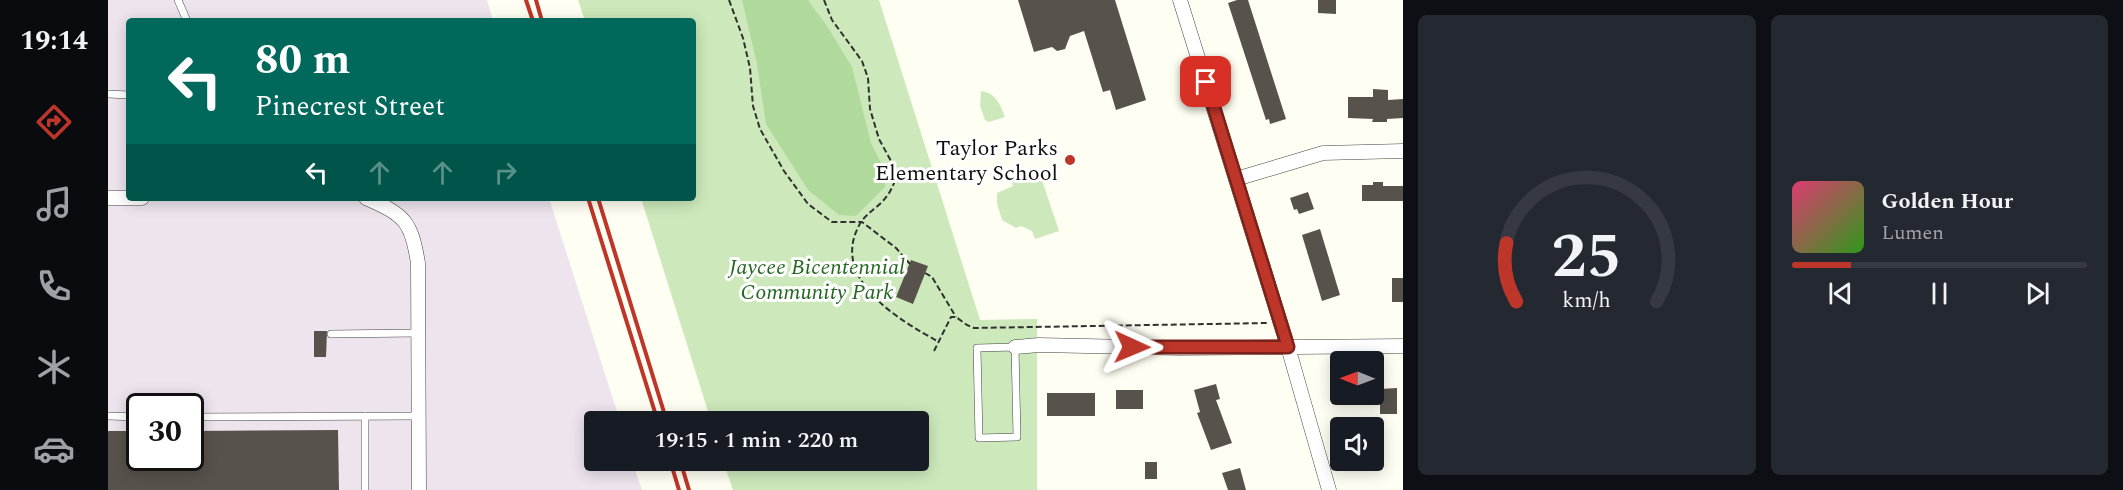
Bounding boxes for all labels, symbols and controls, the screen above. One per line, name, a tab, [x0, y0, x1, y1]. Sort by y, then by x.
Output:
text: 19:14	[20, 20, 88, 62]
text: 80 m	[255, 29, 350, 92]
icon: left	[156, 42, 234, 120]
pin	[1180, 56, 1231, 107]
icon: arrive	[1189, 65, 1222, 98]
text: Pinecrest Street	[255, 86, 445, 128]
icon: directions	[33, 101, 75, 143]
place label: Taylor Parks Elementary School	[875, 132, 1058, 190]
marker: Taylor Parks Elementary School	[1063, 153, 1077, 167]
icon: left	[300, 156, 333, 189]
icon: ahead	[363, 156, 396, 189]
icon: ahead	[426, 156, 459, 189]
icon: right	[489, 156, 522, 189]
icon: music	[33, 183, 75, 225]
text: Golden Hour	[1882, 185, 2013, 218]
text: 25	[1552, 210, 1622, 305]
text: Lumen	[1882, 218, 1944, 248]
park label: Jaycee Bicentennial Community Park	[727, 251, 905, 309]
icon: phone	[33, 265, 75, 307]
icon: previous	[1824, 277, 1857, 310]
icon: pause	[1923, 277, 1956, 310]
icon: next	[2021, 277, 2054, 310]
text: km/h	[1563, 284, 1611, 317]
position arrow	[1100, 315, 1164, 379]
icon: climate	[33, 346, 75, 388]
north arrow	[1330, 351, 1384, 405]
map controls	[1330, 351, 1384, 471]
speed limit sign: 30	[126, 393, 204, 471]
button: sound	[1330, 417, 1384, 471]
text: 19:15 · 1 min · 220 m	[655, 424, 858, 457]
icon: car	[33, 428, 75, 470]

